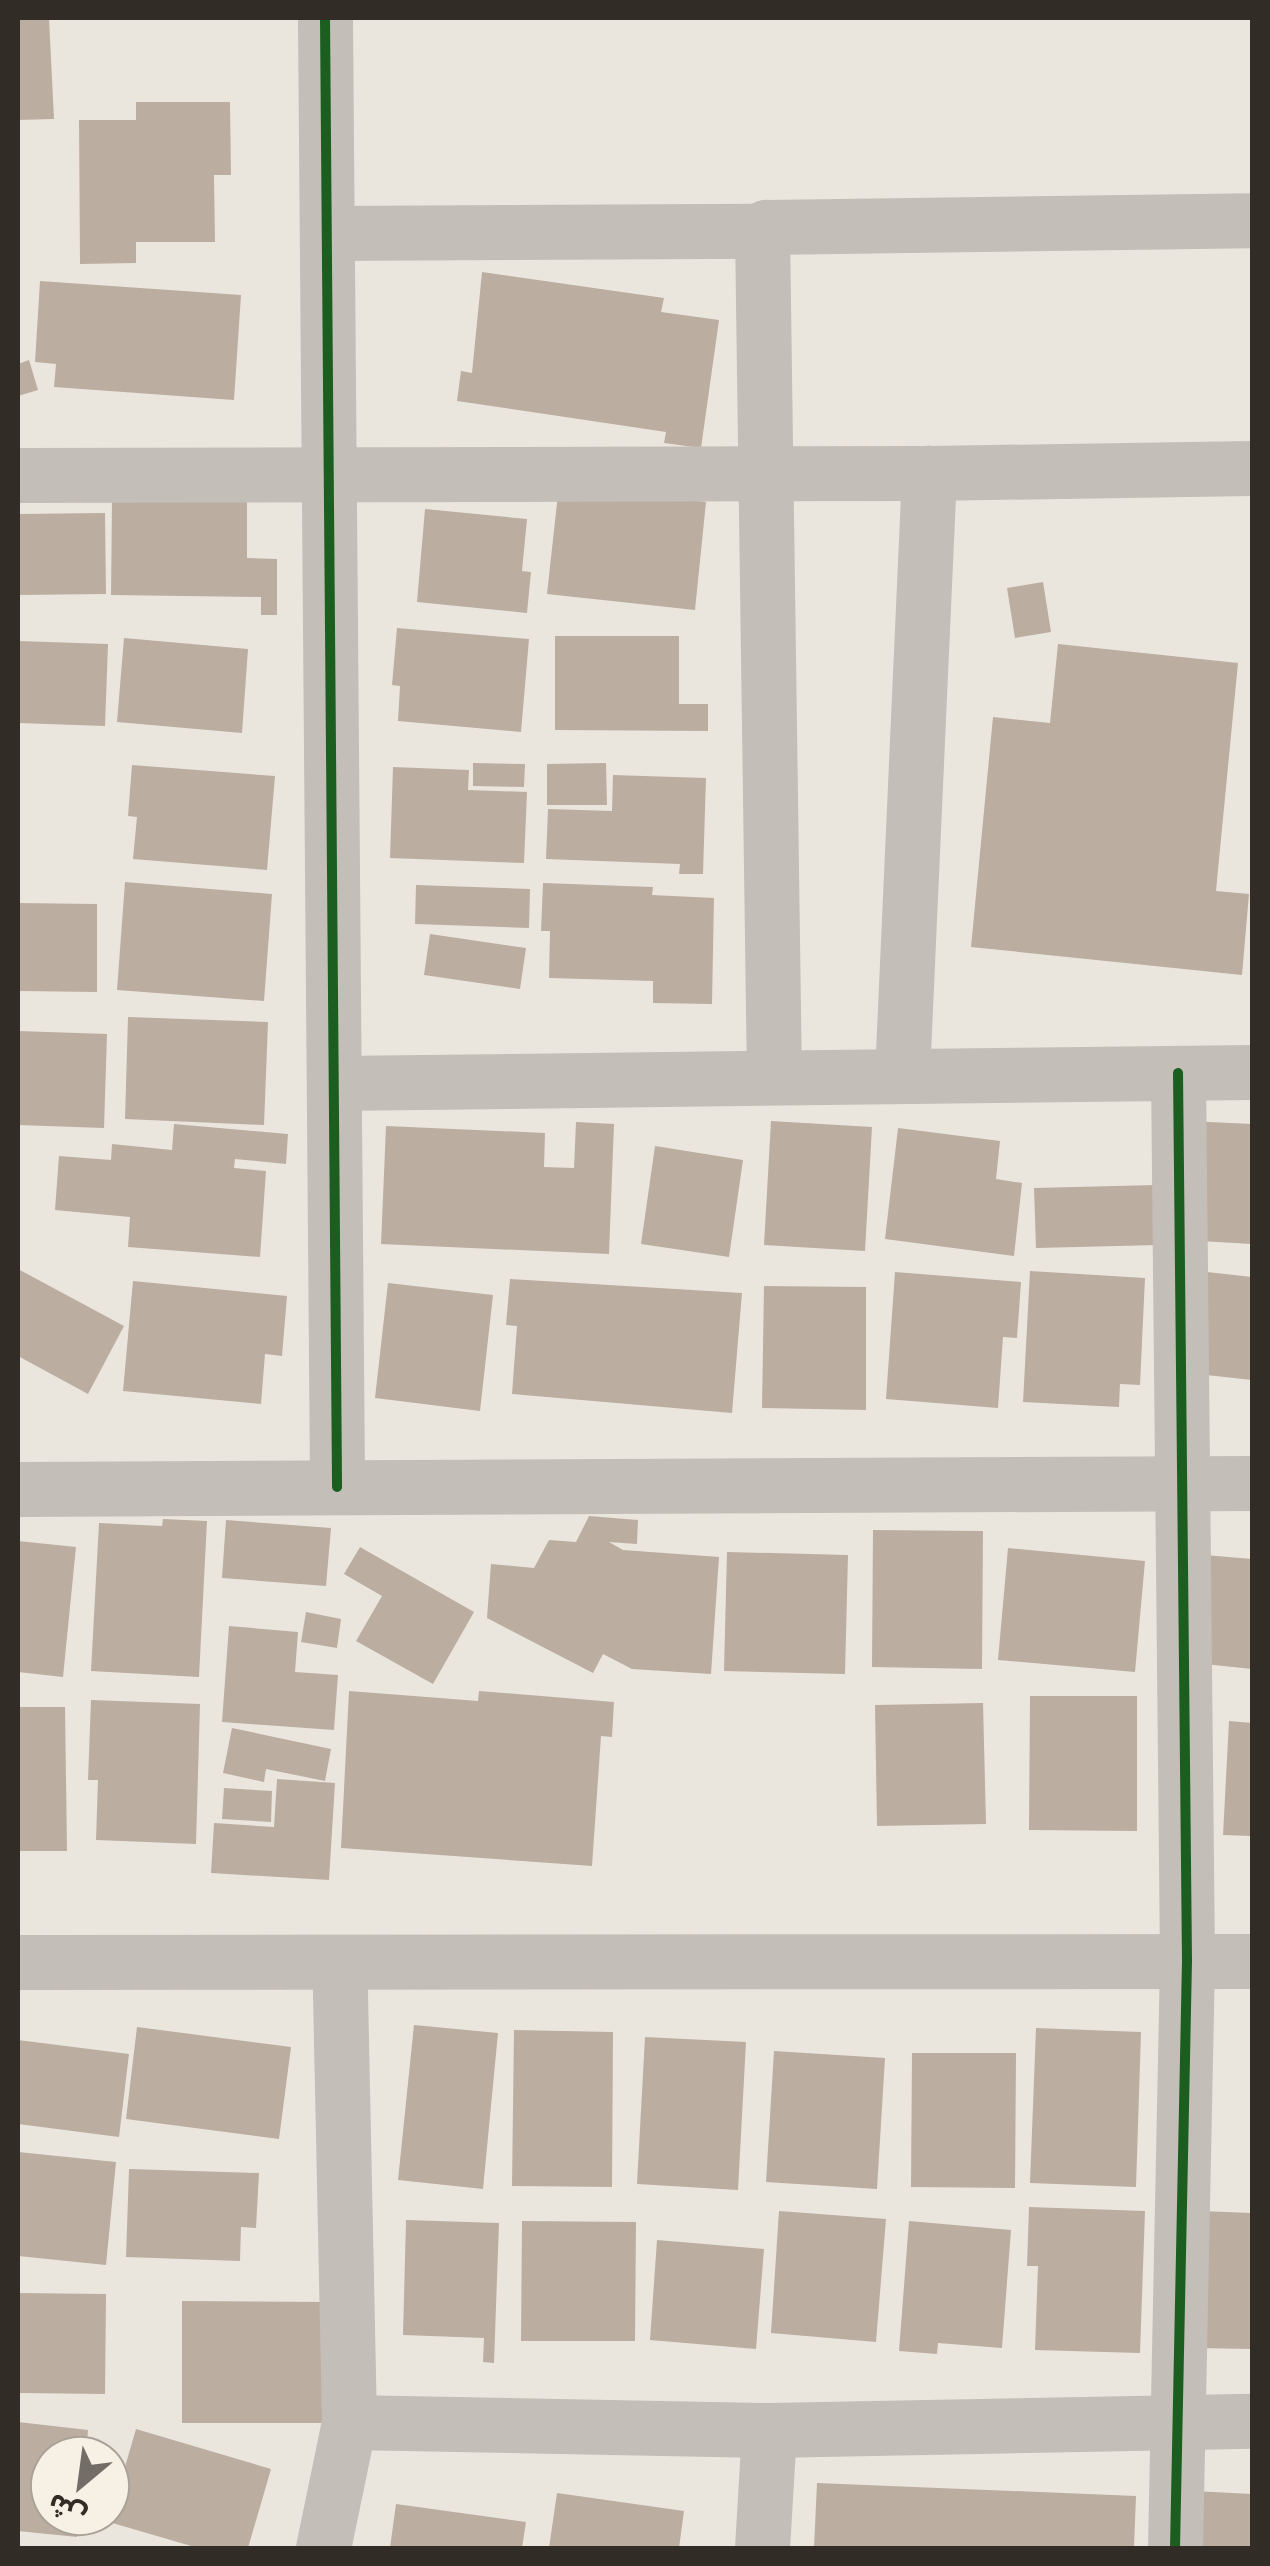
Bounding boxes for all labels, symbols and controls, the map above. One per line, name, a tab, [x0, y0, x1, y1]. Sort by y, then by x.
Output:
north arrow	[30, 2436, 130, 2536]
text: ش	[42, 2487, 91, 2534]

